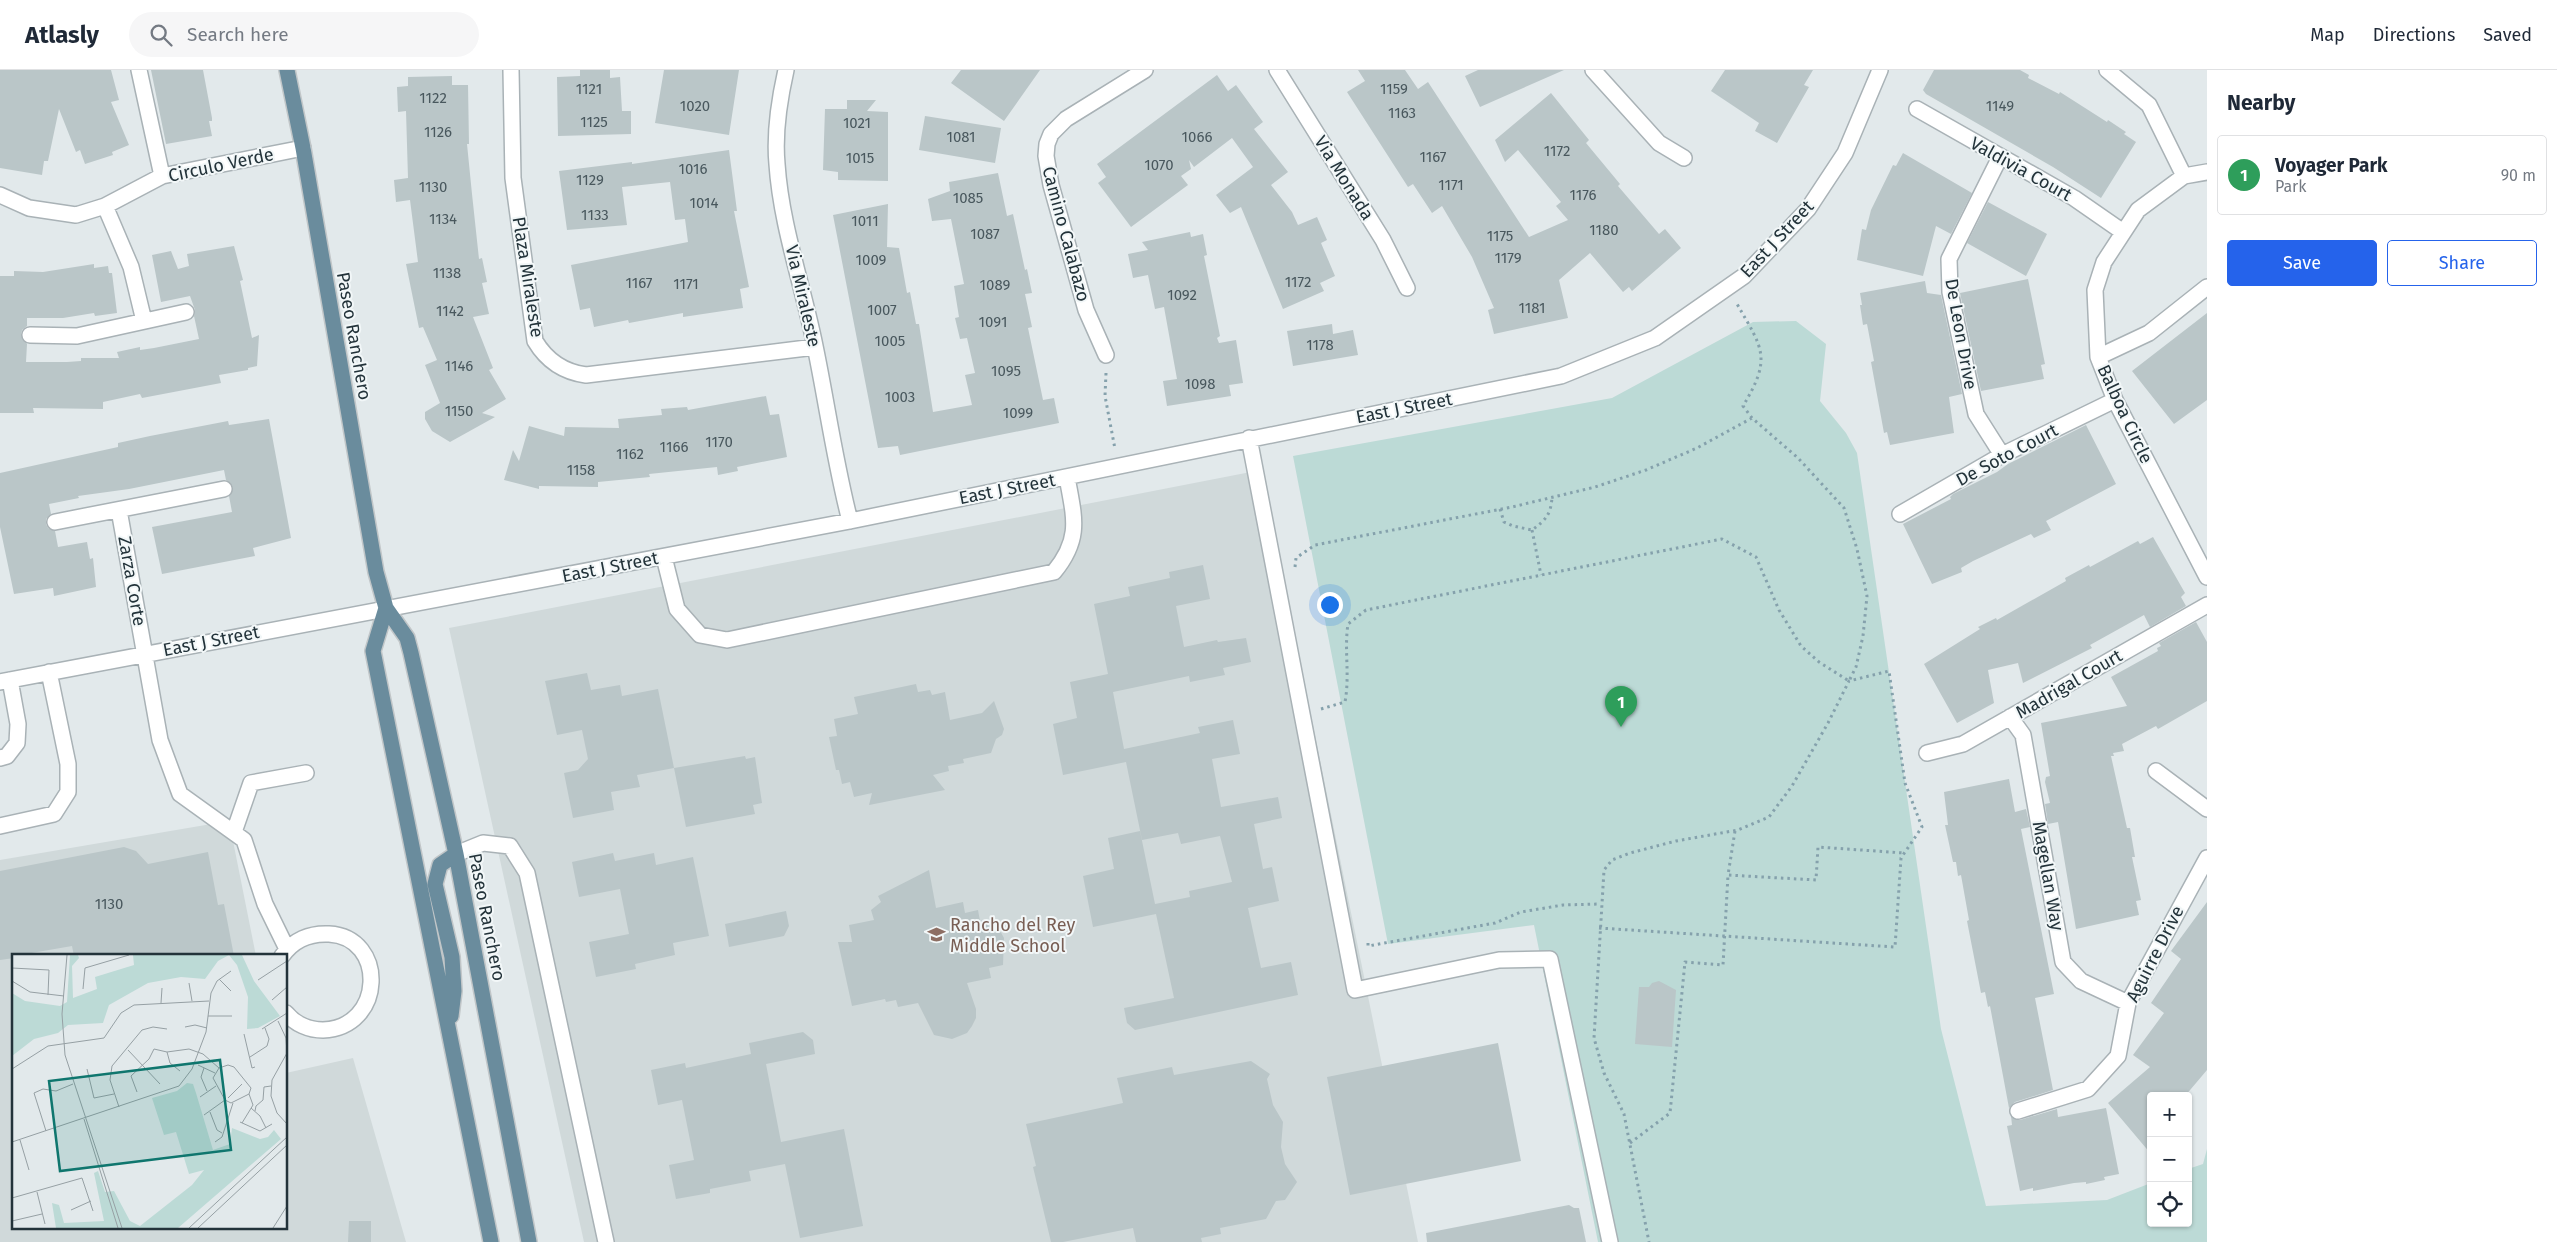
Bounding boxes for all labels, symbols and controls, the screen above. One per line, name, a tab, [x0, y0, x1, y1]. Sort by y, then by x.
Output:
search box	[129, 12, 479, 57]
text: Atlasly	[25, 21, 99, 49]
icon: search	[147, 21, 175, 49]
text: Search here	[187, 23, 289, 46]
text: Map	[2310, 24, 2345, 46]
text: Directions	[2373, 24, 2455, 46]
text: Saved	[2483, 24, 2532, 46]
house number: 1121	[576, 80, 602, 98]
house number: 1159	[1380, 80, 1408, 98]
house number: 1122	[419, 89, 447, 107]
text: Nearby	[2227, 90, 2295, 116]
house number: 1020	[680, 97, 710, 115]
house number: 1149	[1986, 97, 2014, 115]
house number: 1163	[1388, 104, 1416, 122]
house number: 1125	[580, 113, 608, 131]
house number: 1021	[843, 114, 871, 132]
house number: 1126	[424, 123, 452, 141]
house number: 1081	[946, 128, 976, 146]
house number: 1066	[1182, 128, 1212, 146]
street label: Via Monada	[1309, 132, 1379, 224]
street label: Valdivia Court	[1966, 132, 2076, 206]
house number: 1172	[1544, 142, 1570, 160]
street label: Circulo Verde	[166, 143, 276, 187]
house number: 1167	[1419, 148, 1447, 166]
house number: 1015	[846, 149, 874, 167]
text: Voyager Park	[2275, 154, 2388, 177]
house number: 1070	[1144, 156, 1174, 174]
house number: 1016	[679, 160, 707, 178]
street label: Camino Calabazo	[1037, 164, 1095, 304]
text: 1	[2240, 166, 2248, 185]
text: 90 m	[2501, 166, 2536, 185]
house number: 1129	[576, 171, 604, 189]
house number: 1171	[1438, 176, 1464, 194]
text: Park	[2275, 177, 2307, 196]
house number: 1130	[419, 178, 447, 196]
house number: 1176	[1569, 186, 1597, 204]
house number: 1085	[953, 189, 983, 207]
house number: 1014	[690, 194, 719, 212]
street label: East J Street	[1736, 195, 1819, 282]
house number: 1133	[581, 206, 609, 224]
house number: 1134	[429, 210, 457, 228]
house number: 1011	[851, 212, 879, 230]
street label: Plaza Miraleste	[508, 215, 548, 339]
house number: 1180	[1589, 221, 1619, 239]
house number: 1087	[970, 225, 1000, 243]
house number: 1175	[1487, 227, 1513, 245]
button: Save	[2227, 240, 2377, 286]
button: Share	[2387, 240, 2537, 286]
street label: Via Miraleste	[781, 243, 825, 349]
house number: 1179	[1494, 249, 1522, 267]
house number: 1009	[856, 251, 887, 269]
house number: 1138	[433, 264, 461, 282]
street label: Paseo Ranchero	[332, 270, 376, 402]
house number: 1172	[1285, 273, 1311, 291]
house number: 1167	[625, 274, 653, 292]
house number: 1171	[673, 275, 699, 293]
house number: 1089	[980, 276, 1010, 294]
street label: De Leon Drive	[1940, 277, 1982, 391]
house number: 1092	[1167, 286, 1197, 304]
house number: 1181	[1518, 299, 1546, 317]
house number: 1007	[867, 301, 897, 319]
house number: 1142	[436, 302, 464, 320]
house number: 1091	[979, 313, 1007, 331]
house number: 1005	[875, 332, 905, 350]
house number: 1178	[1306, 336, 1334, 354]
house number: 1146	[445, 357, 473, 375]
street label: Balboa Circle	[2093, 361, 2157, 467]
house number: 1095	[991, 362, 1021, 380]
house number: 1098	[1185, 375, 1215, 393]
house number: 1003	[885, 388, 915, 406]
street label: East J Street	[1354, 388, 1455, 428]
house number: 1150	[445, 402, 473, 420]
house number: 1099	[1003, 404, 1033, 422]
street label: De Soto Court	[1952, 419, 2062, 491]
house number: 1170	[705, 433, 733, 451]
house number: 1166	[660, 438, 688, 456]
house number: 1162	[616, 445, 644, 463]
house number: 1158	[567, 461, 595, 479]
street label: East J Street	[957, 469, 1058, 509]
street label: Zarza Corte	[113, 534, 151, 628]
street label: East J Street	[560, 547, 661, 587]
your location	[1317, 592, 1343, 618]
street label: East J Street	[161, 621, 262, 661]
street label: Madrigal Court	[2012, 644, 2127, 723]
pin: 1	[1605, 686, 1637, 727]
street label: Magellan Way	[2028, 820, 2068, 933]
street label: Paseo Ranchero	[464, 851, 510, 983]
house number: 1130	[95, 895, 123, 913]
street label: Aguirre Drive	[2121, 902, 2189, 1006]
place label: Rancho del Rey Middle School	[950, 914, 1075, 957]
school or university icon: Rancho del Rey Middle School	[926, 925, 946, 945]
inset map	[12, 954, 288, 1230]
map controls	[2147, 1092, 2192, 1227]
button: +	[2147, 1092, 2192, 1137]
button: −	[2147, 1137, 2192, 1182]
button: locate	[2147, 1182, 2192, 1227]

